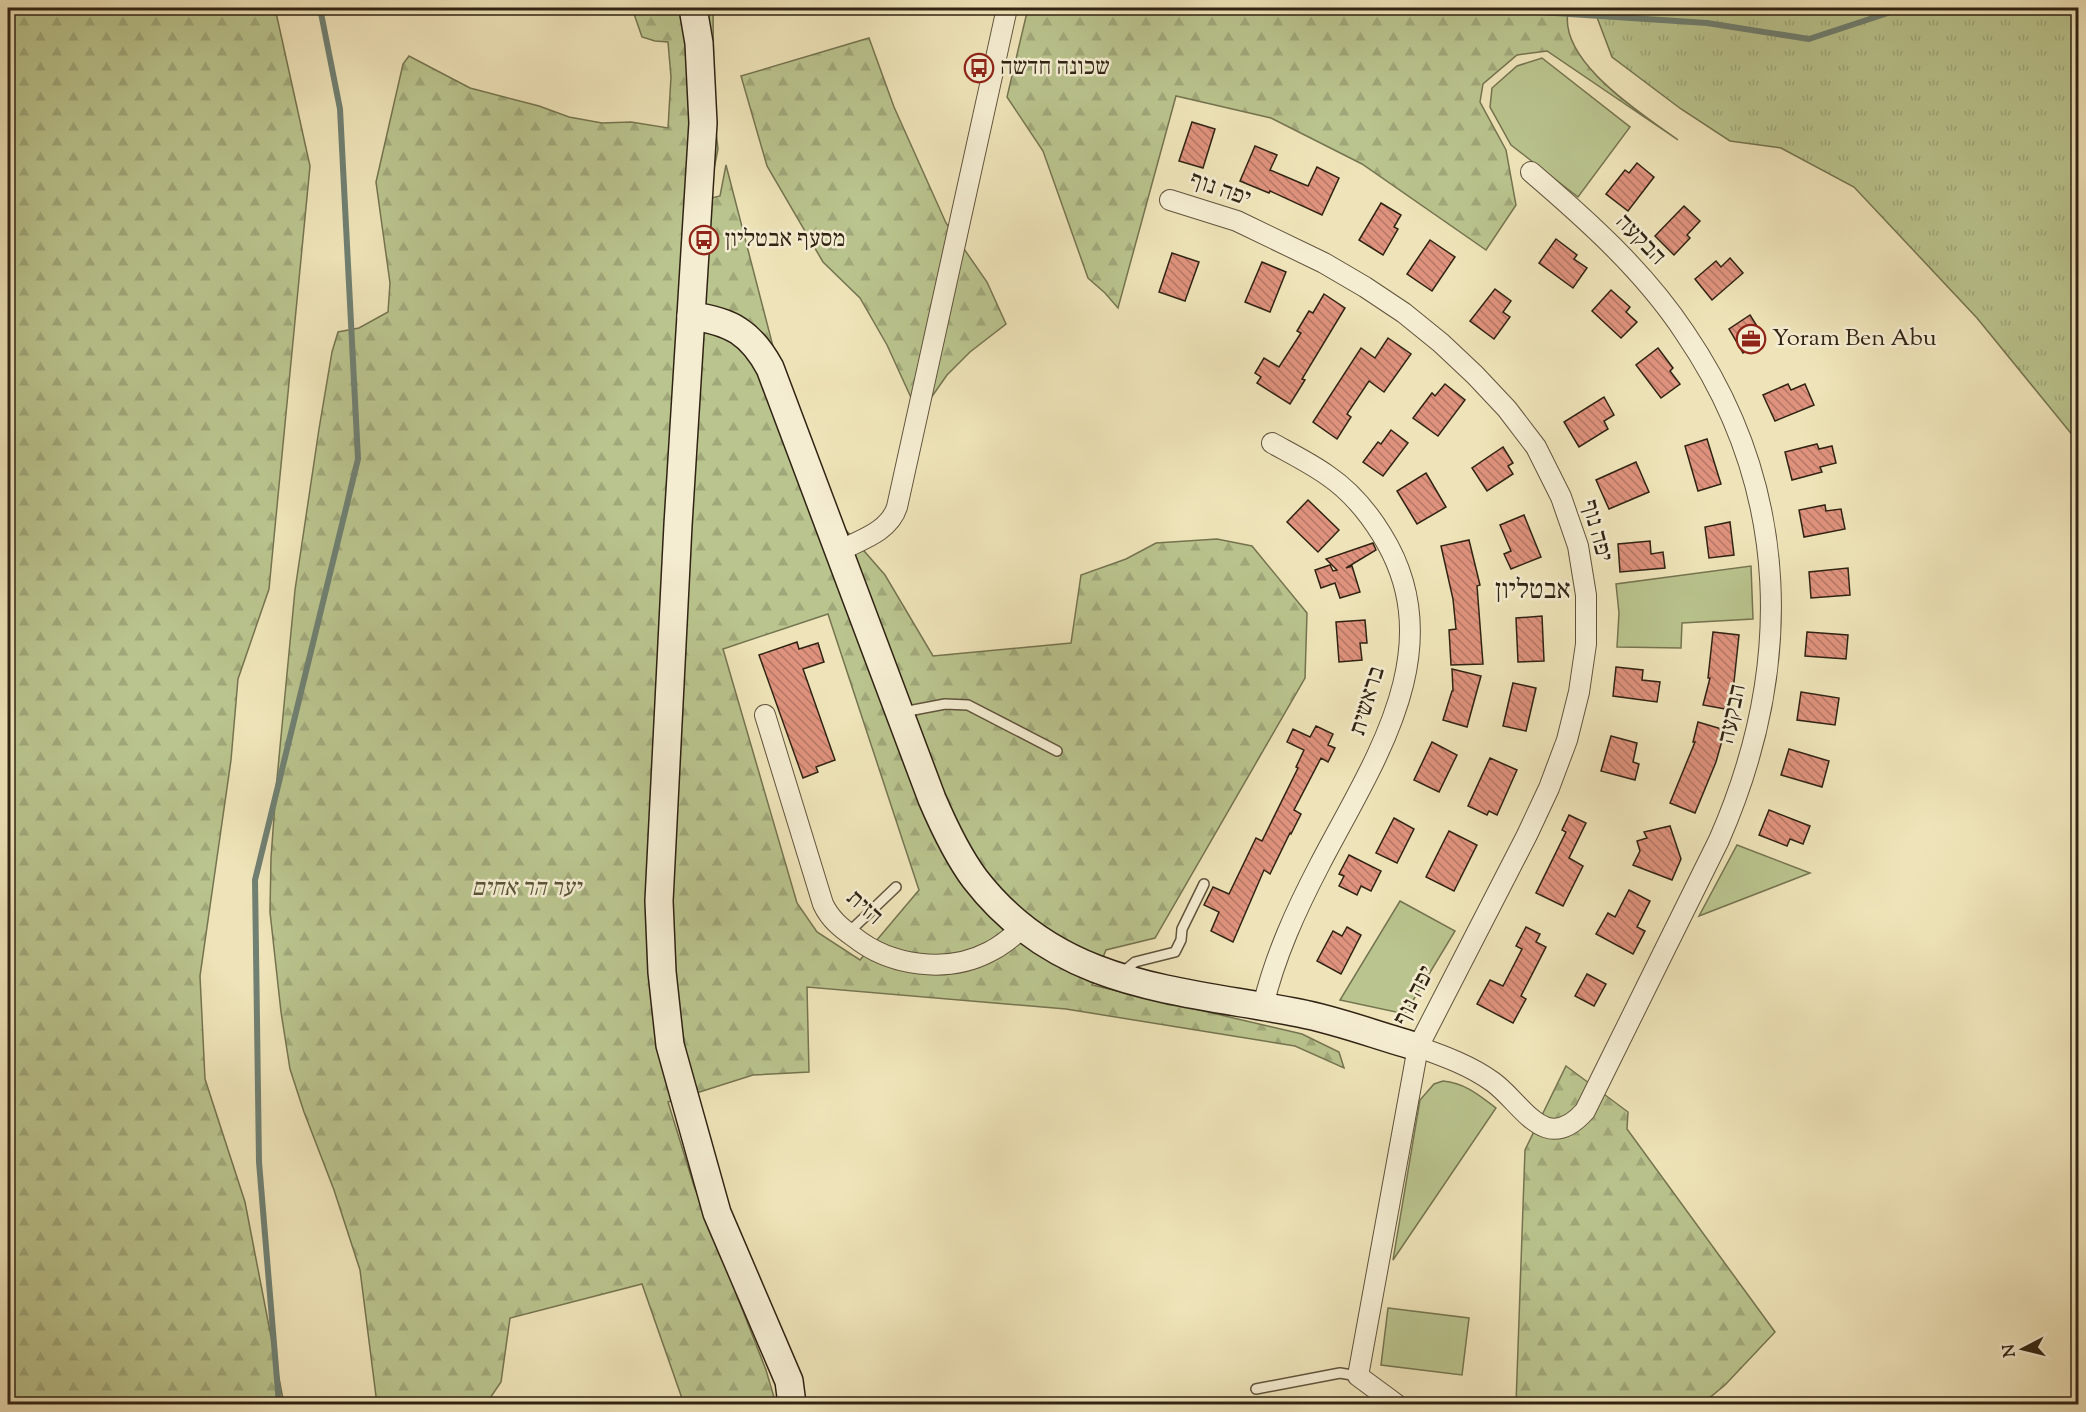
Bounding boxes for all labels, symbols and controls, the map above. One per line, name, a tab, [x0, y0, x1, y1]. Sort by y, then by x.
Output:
place label: שכונה חדשה	[1000, 51, 1110, 85]
bus stop icon: שכונה חדשה	[963, 52, 995, 84]
street label: יפה נוף	[1185, 164, 1255, 216]
street label: הבקעה	[1607, 207, 1673, 273]
place label: מסעף אבטליון	[725, 223, 845, 257]
bus stop icon: מסעף אבטליון	[688, 224, 720, 256]
place label: Yoram Ben Abu	[1772, 322, 1937, 356]
office icon: Yoram Ben Abu	[1735, 323, 1767, 355]
street label: יפה נוף	[1571, 496, 1621, 566]
district label: אבטליון	[1495, 572, 1571, 611]
street label: בראשית	[1341, 662, 1395, 740]
street label: הבקעה	[1710, 681, 1756, 747]
park label: יער הר אחים	[471, 872, 583, 906]
street label: הזית	[838, 882, 890, 934]
street label: יפה נוף	[1386, 960, 1444, 1032]
north arrow	[1993, 1319, 2053, 1379]
text: N	[1998, 1343, 2023, 1358]

